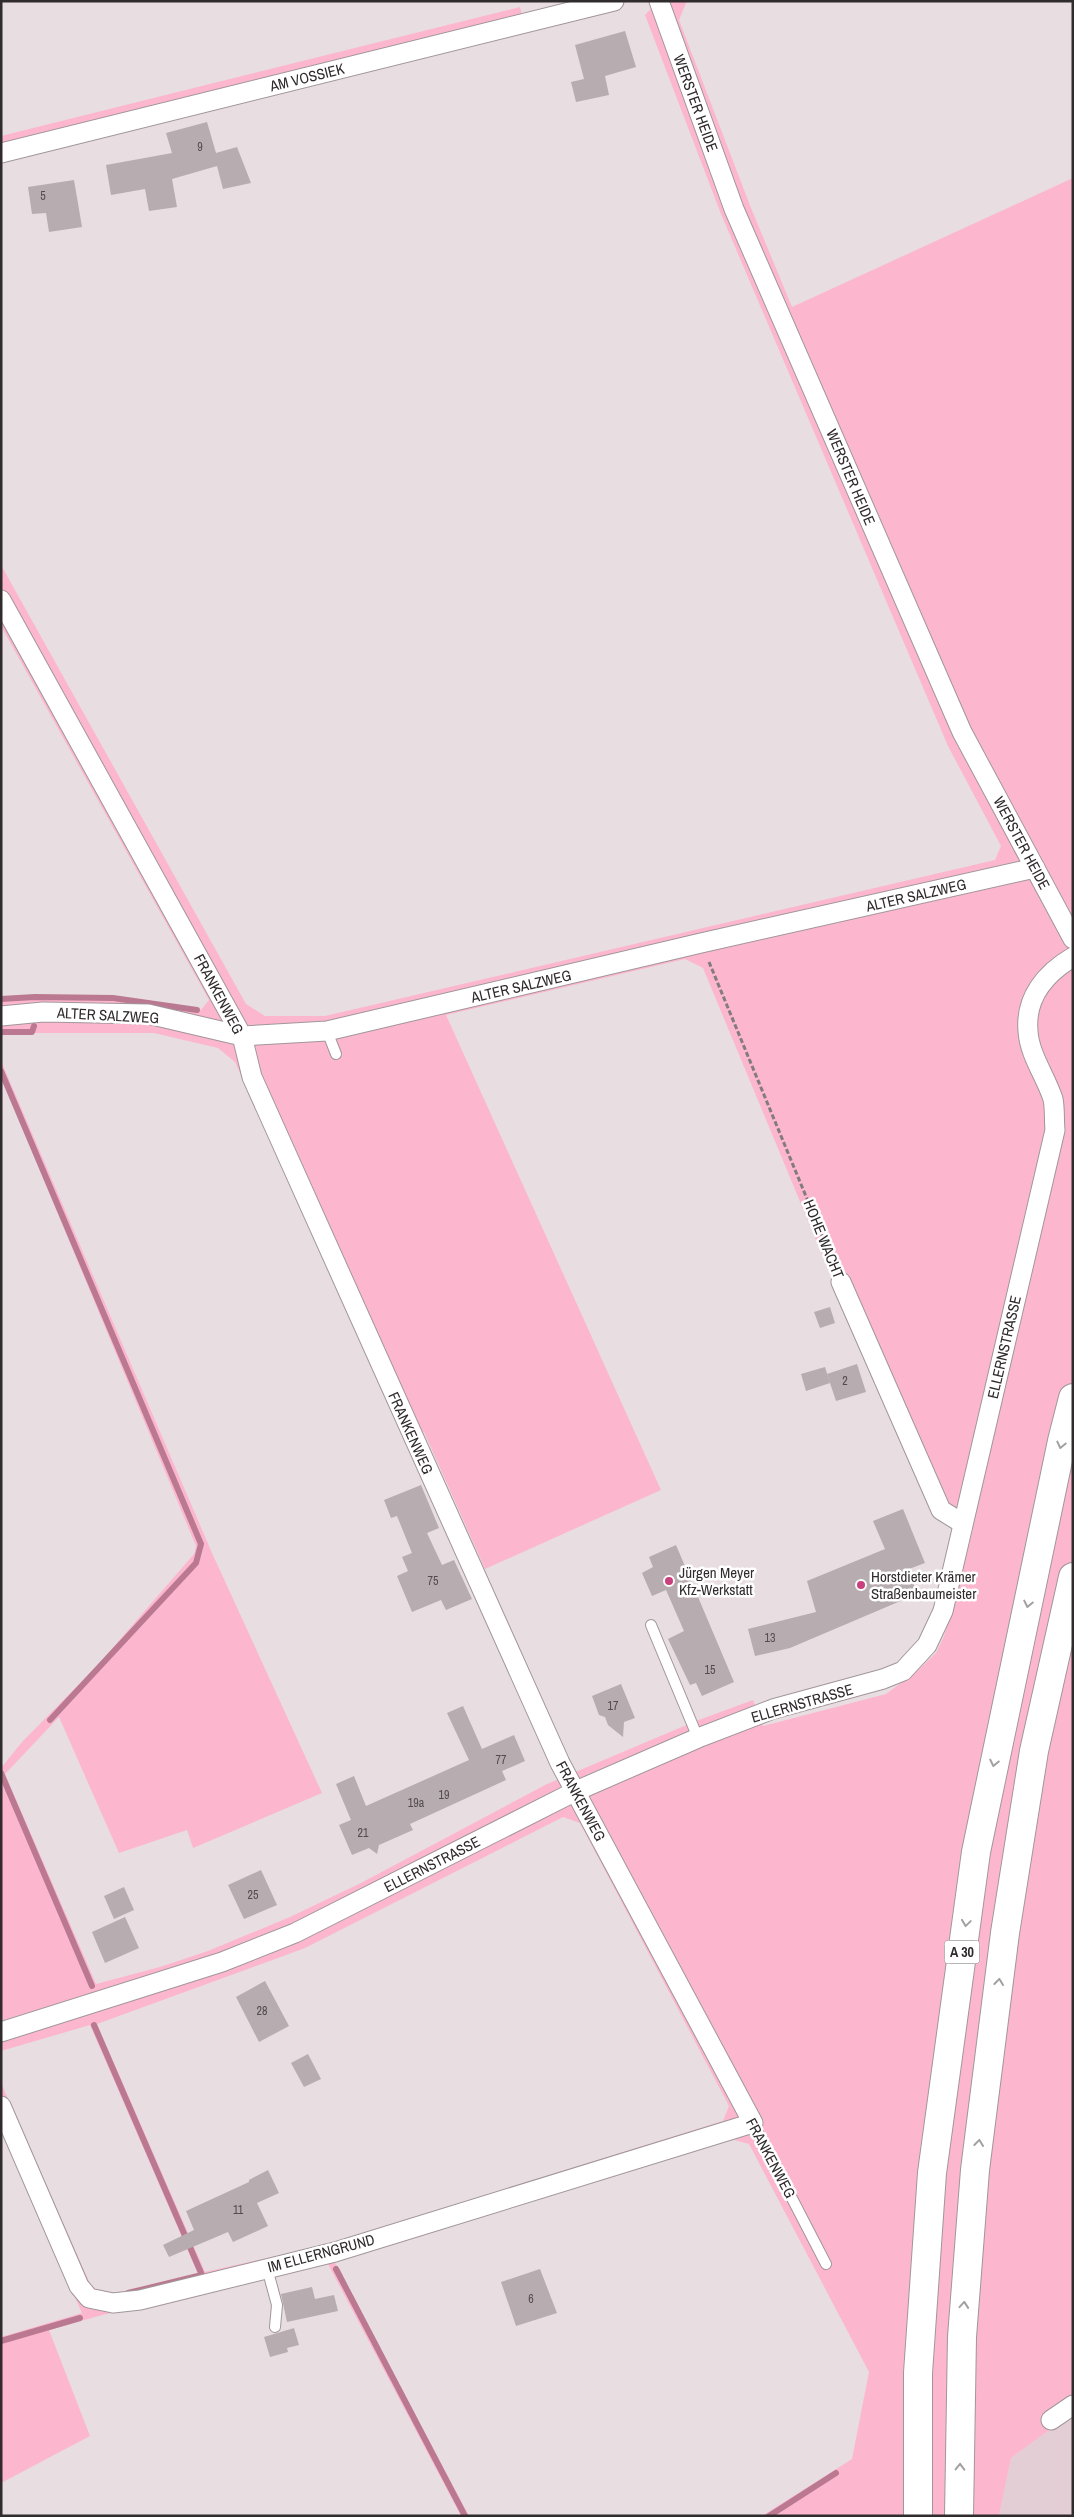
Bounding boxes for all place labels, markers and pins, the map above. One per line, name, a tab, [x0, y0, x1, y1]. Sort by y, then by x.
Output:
place label: Jürgen Meyer Kfz-Werkstatt	[679, 1562, 754, 1600]
place label: Horstdieter Krämer Straßenbaumeister	[871, 1566, 976, 1604]
marker: Jürgen Meyer Kfz-Werkstatt	[663, 1575, 675, 1587]
marker: Horstdieter Krämer Straßenbaumeister	[855, 1579, 867, 1591]

